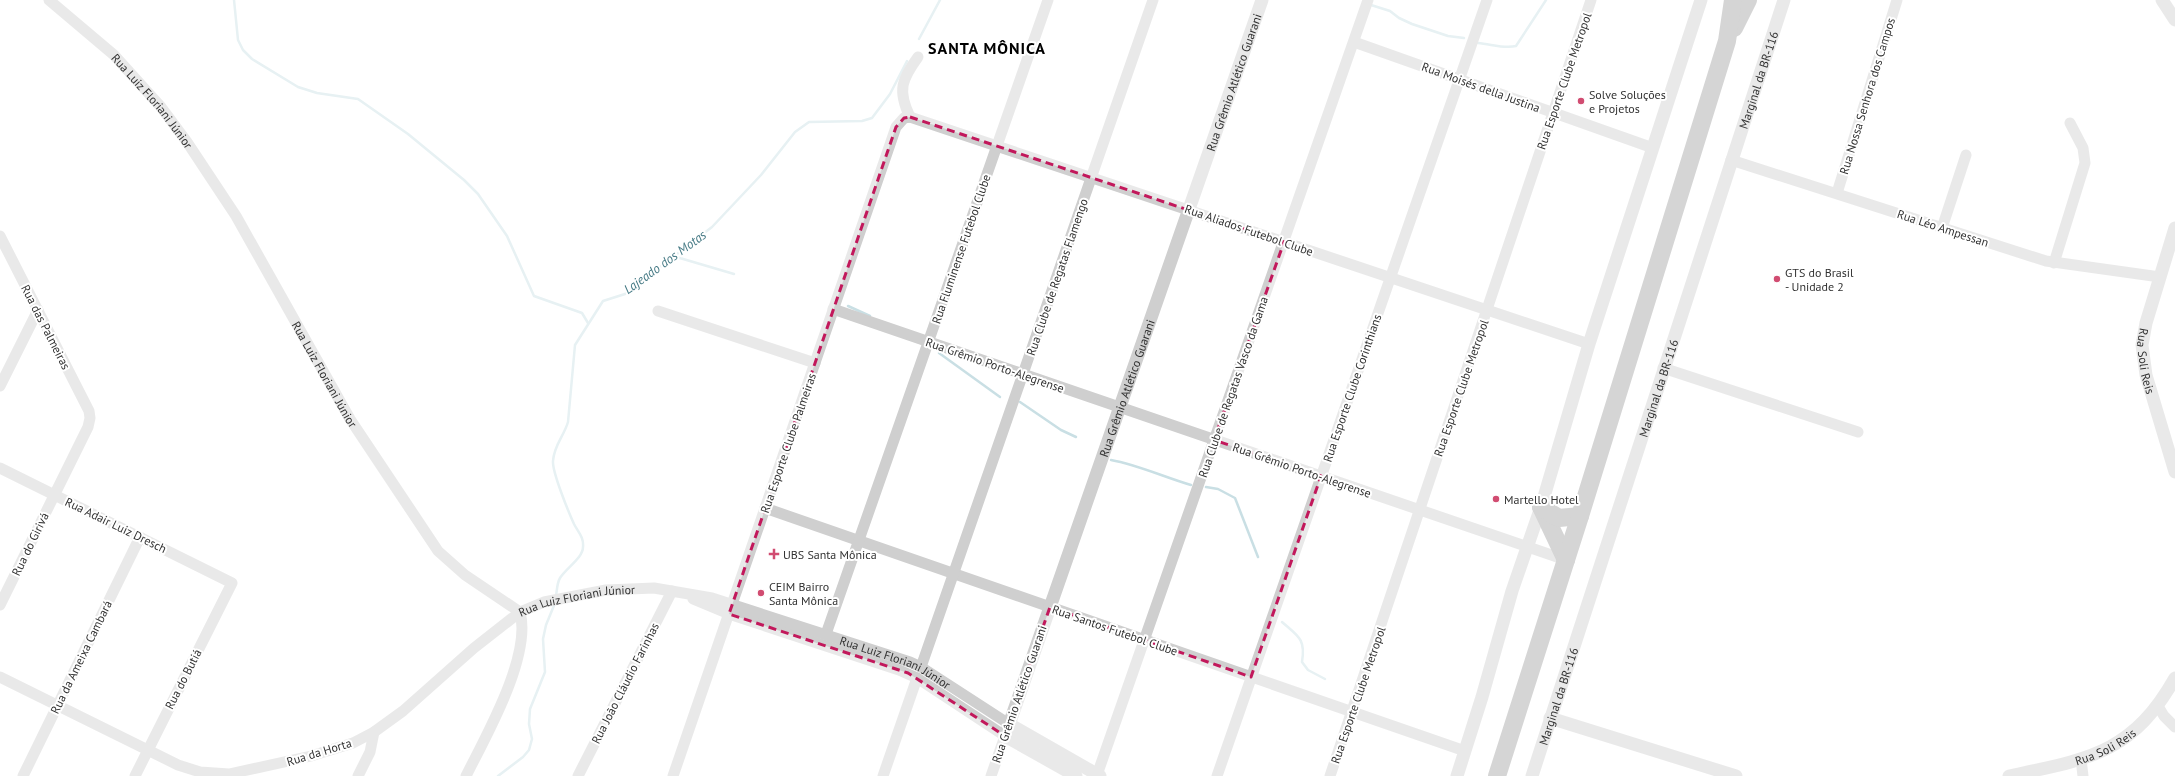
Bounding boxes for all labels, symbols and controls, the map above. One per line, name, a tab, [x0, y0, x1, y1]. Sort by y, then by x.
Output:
street label: Rua Esporte Clube Metropol	[1533, 10, 1595, 151]
street label: Rua Grêmio Atlético Guarani	[1202, 11, 1264, 153]
street label: Rua Nossa Senhora dos Campos	[1836, 16, 1898, 176]
street label: Marginal da BR-116	[1735, 29, 1781, 131]
district label: SANTA MÔNICA	[928, 38, 1046, 58]
street label: Rua Luiz Floriani Júnior	[109, 50, 196, 151]
street label: Rua Moisés della Justina	[1420, 59, 1542, 115]
place label: Solve Soluções e Projetos	[1589, 87, 1666, 116]
marker: Solve Soluções e Projetos	[1576, 96, 1586, 106]
street label: Rua Fluminense Futebol Clube	[928, 172, 994, 326]
street label: Rua Clube de Regatas Flamengo	[1023, 196, 1091, 358]
street label: Rua Aliados Futebol Clube	[1183, 201, 1315, 259]
street label: Rua Léo Ampessan	[1895, 206, 1991, 250]
water label: Lajeado dos Motas	[620, 226, 710, 298]
place label: GTS do Brasil - Unidade 2	[1785, 265, 1854, 294]
marker: GTS do Brasil - Unidade 2	[1772, 274, 1782, 284]
street label: Rua das Palmeiras	[18, 282, 74, 372]
street label: Rua Clube de Regatas Vasco da Gama	[1195, 294, 1271, 479]
street label: Rua Esporte Clube Corinthians	[1320, 312, 1384, 464]
street label: Rua Grêmio Atlético Guarani	[1096, 317, 1157, 459]
street label: Rua Esporte Clube Metropol	[1430, 317, 1492, 458]
street label: Rua Luiz Floriani Júnior	[289, 318, 361, 430]
street label: Rua Soli Reis	[2134, 327, 2159, 396]
street label: Rua Grêmio Porto-Alegrense	[924, 334, 1066, 396]
street label: Marginal da BR-116	[1635, 337, 1681, 439]
street label: Rua Esporte Clube Palmeiras	[757, 371, 819, 515]
street label: Rua Grêmio Porto-Alegrense	[1231, 439, 1373, 501]
place label: Martello Hotel	[1504, 492, 1579, 507]
street label: Rua Adair Luiz Dresch	[63, 494, 169, 556]
marker: Martello Hotel	[1491, 494, 1501, 504]
street label: Rua do Girivá	[8, 510, 52, 578]
place label: UBS Santa Mônica	[783, 547, 877, 562]
marker: UBS Santa Mônica	[768, 548, 780, 560]
place label: CEIM Bairro Santa Mônica	[769, 579, 838, 608]
street label: Rua Luiz Floriani Júnior	[516, 581, 635, 619]
marker: CEIM Bairro Santa Mônica	[756, 588, 766, 598]
street label: Rua da Ameixa Cambará	[47, 598, 115, 716]
street label: Rua Santos Futebol Clube	[1050, 601, 1180, 659]
street label: Rua João Cláudio Farinhas	[588, 620, 662, 746]
street label: Rua Grêmio Atlético Guarani	[988, 623, 1050, 765]
street label: Rua Esporte Clube Metropol	[1327, 624, 1389, 765]
street label: Rua Luiz Floriani Júnior	[838, 632, 954, 692]
street label: Marginal da BR-116	[1535, 645, 1581, 747]
street label: Rua do Butiá	[161, 646, 205, 712]
street label: Rua Soli Reis	[2073, 725, 2138, 768]
street label: Rua da Horta	[285, 735, 353, 769]

